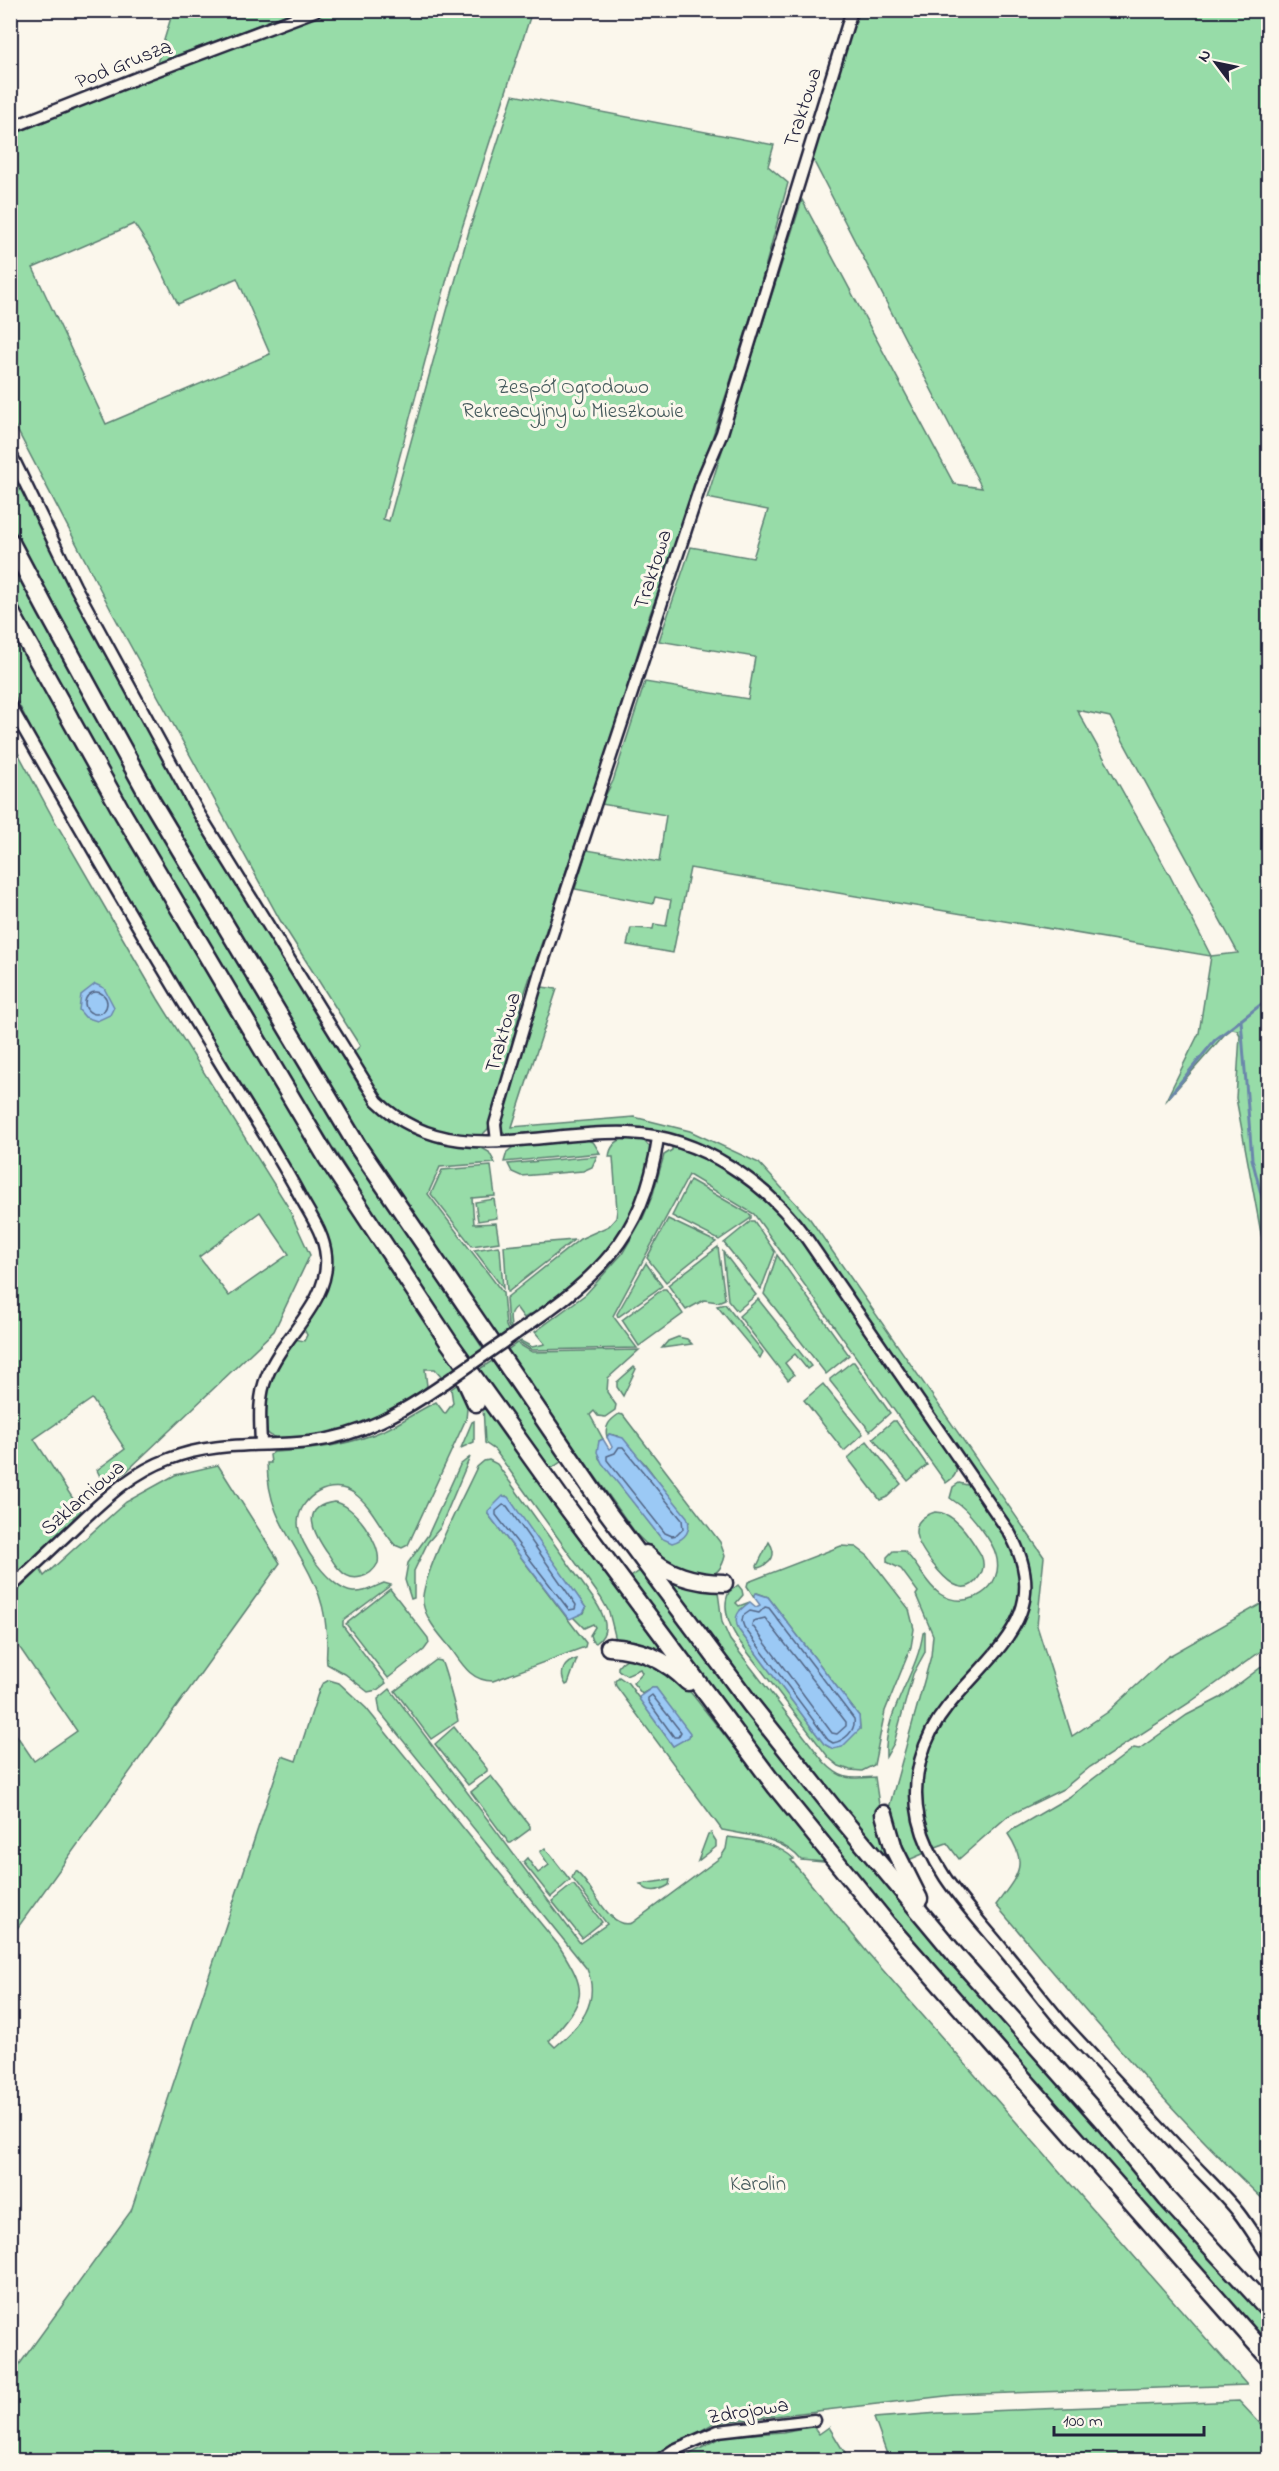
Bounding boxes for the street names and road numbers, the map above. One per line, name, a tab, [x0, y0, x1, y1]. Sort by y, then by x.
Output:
street label: Pod Gruszą	[71, 32, 177, 98]
street label: Traktowa	[777, 64, 831, 151]
street label: Traktowa	[627, 526, 681, 613]
street label: Traktowa	[478, 989, 530, 1076]
street label: Szklarniowa	[35, 1453, 132, 1544]
street label: Zdrojowa	[706, 2391, 791, 2433]

